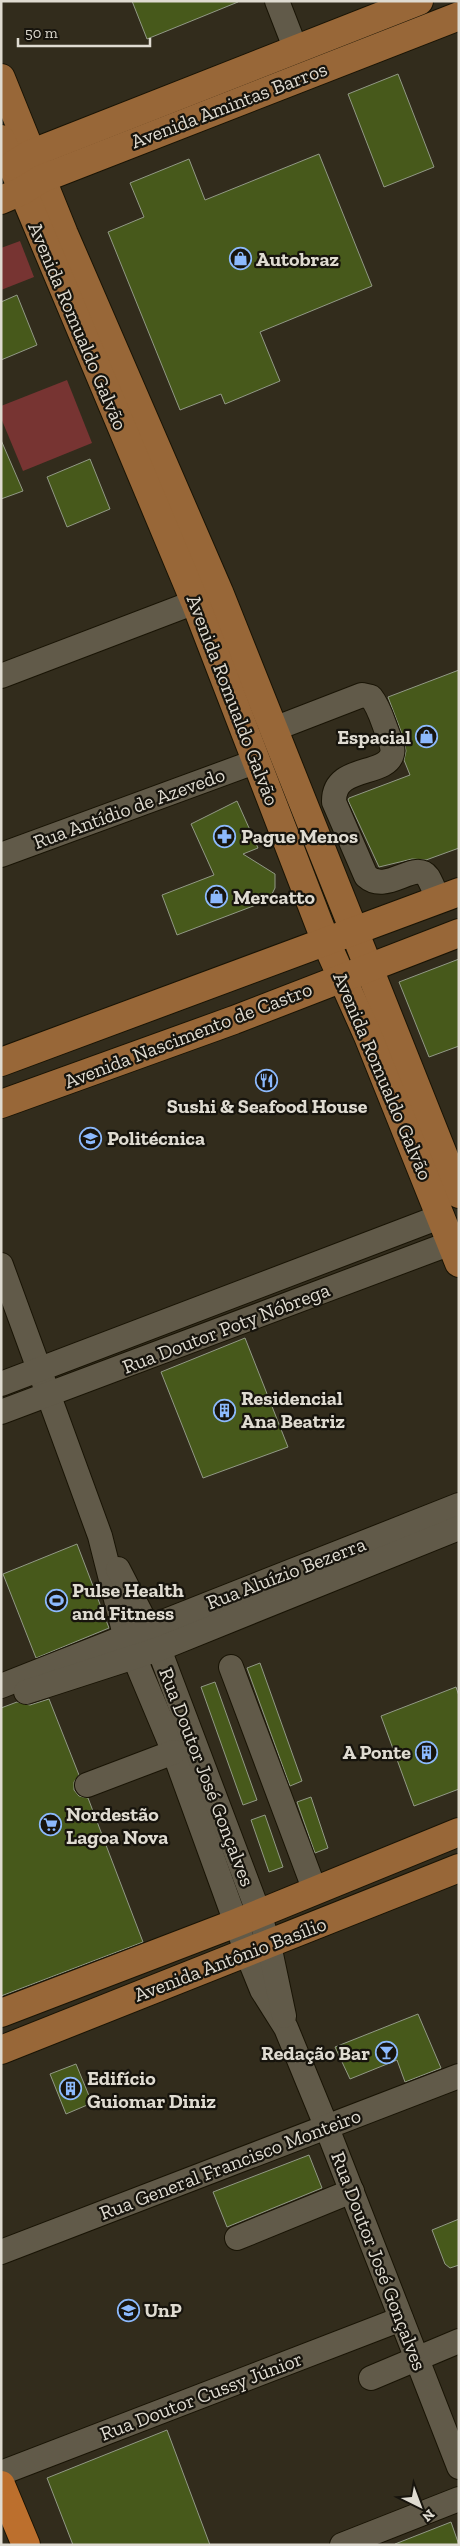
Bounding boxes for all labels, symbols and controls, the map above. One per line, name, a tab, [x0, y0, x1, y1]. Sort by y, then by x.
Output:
scale bar	[18, 15, 150, 47]
text: 50 m	[25, 24, 58, 42]
street label: Avenida Amintas Barros	[128, 57, 330, 153]
street label: Avenida Romualdo Galvão	[23, 218, 133, 434]
shop icon: Autobraz	[228, 247, 252, 271]
place label: Autobraz	[256, 247, 339, 271]
street label: Avenida Romualdo Galvão	[182, 591, 284, 809]
place label: Espacial	[337, 725, 411, 749]
shop icon: Espacial	[415, 725, 439, 749]
street label: Rua Antídio de Azevedo	[30, 762, 228, 854]
pharmacy icon: Pague Menos	[213, 824, 237, 848]
place label: Pague Menos	[241, 824, 358, 848]
shop icon: Mercatto	[205, 885, 229, 909]
place label: Mercatto	[233, 885, 316, 909]
street label: Avenida Romualdo Galvão	[328, 968, 438, 1184]
street label: Avenida Nascimento de Castro	[61, 977, 315, 1093]
restaurant icon: Sushi & Seafood House	[255, 1068, 279, 1092]
place label: Sushi & Seafood House	[167, 1094, 368, 1118]
school or university icon: Politécnica	[79, 1126, 103, 1150]
place label: Politécnica	[107, 1126, 205, 1150]
street label: Rua Doutor Poty Nóbrega	[119, 1277, 333, 1379]
place label: Residencial Ana Beatriz	[241, 1386, 345, 1433]
building icon: Residencial Ana Beatriz	[213, 1398, 237, 1422]
street label: Rua Aluízio Bezerra	[203, 1531, 369, 1614]
place label: Pulse Health and Fitness	[72, 1578, 184, 1625]
sports icon: Pulse Health and Fitness	[44, 1589, 68, 1613]
street label: Rua Doutor José Gonçalves	[154, 1664, 260, 1890]
place label: A Ponte	[343, 1740, 411, 1764]
building icon: A Ponte	[415, 1740, 439, 1764]
place label: Nordestão Lagoa Nova	[66, 1802, 168, 1849]
supermarket icon: Nordestão Lagoa Nova	[38, 1813, 62, 1837]
street label: Avenida Antônio Basílio	[130, 1911, 330, 2007]
place label: Redação Bar	[261, 2041, 370, 2065]
bar icon: Redação Bar	[374, 2041, 398, 2065]
place label: Edifício Guiomar Diniz	[87, 2066, 216, 2113]
building icon: Edifício Guiomar Diniz	[59, 2077, 83, 2101]
street label: Rua General Francisco Monteiro	[96, 2103, 364, 2225]
street label: Rua Doutor José Gonçalves	[326, 2148, 432, 2374]
school or university icon: UnP	[116, 2298, 140, 2322]
place label: UnP	[144, 2298, 182, 2322]
street label: Rua Doutor Cussy Júnior	[96, 2346, 306, 2446]
north arrow	[395, 2481, 445, 2531]
text: N	[418, 2505, 438, 2525]

